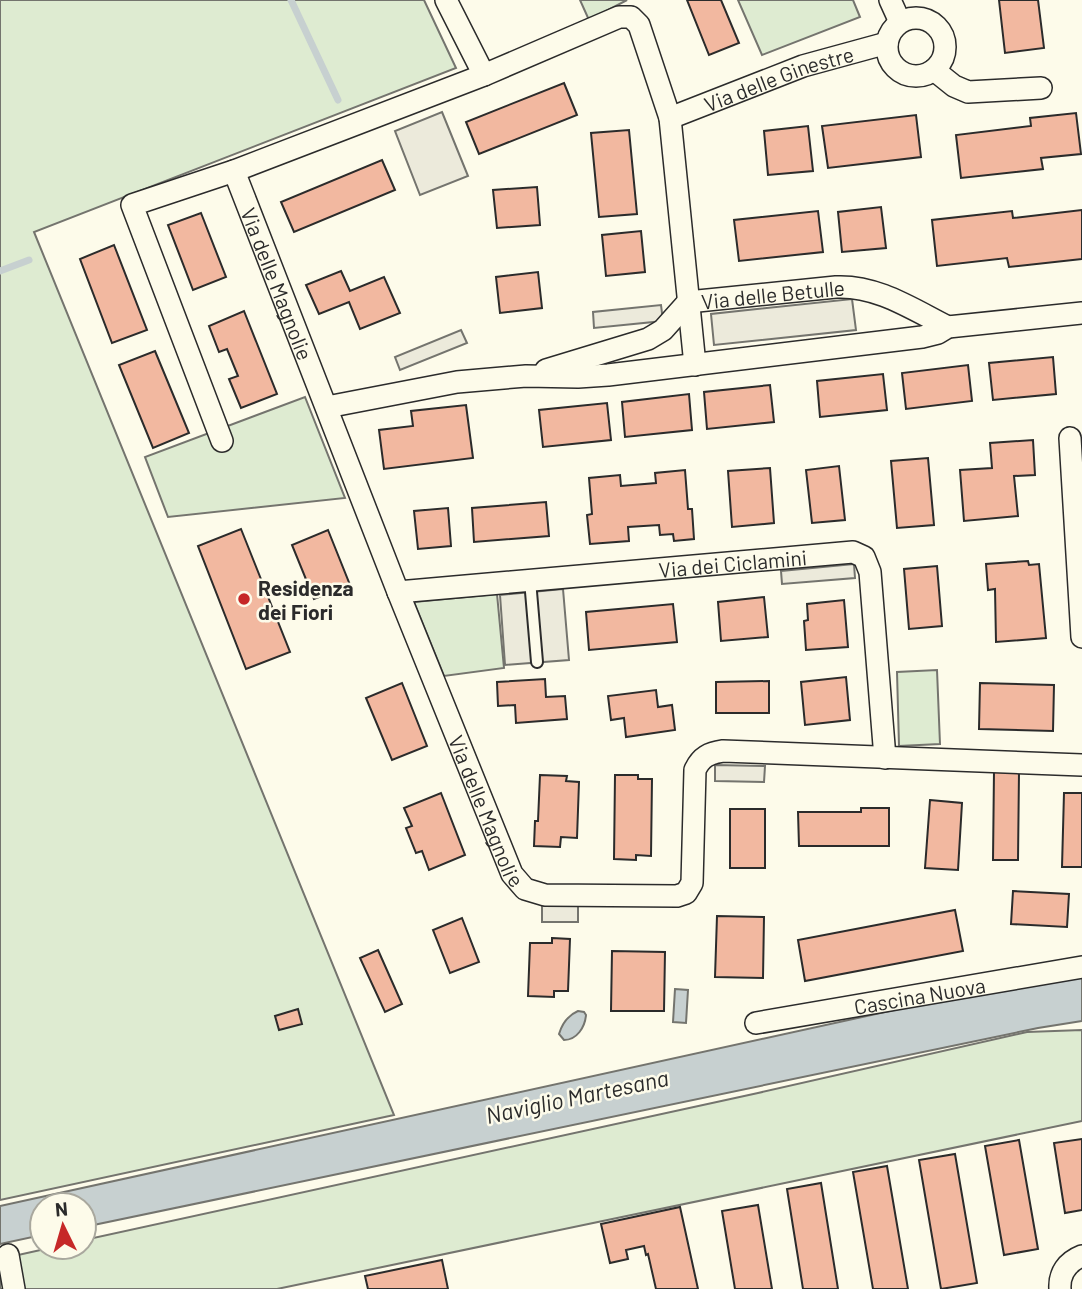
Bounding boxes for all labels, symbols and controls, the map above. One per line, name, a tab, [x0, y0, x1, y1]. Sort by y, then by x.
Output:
street label: Via delle Ginestre	[700, 40, 856, 116]
street label: Via delle Magnolie	[237, 204, 319, 363]
street label: Via delle Betulle	[700, 274, 845, 313]
street label: Via dei Ciclamini	[657, 544, 808, 582]
place label: Residenza dei Fiori	[258, 575, 354, 624]
marker: Residenza dei Fiori	[236, 591, 252, 607]
street label: Via delle Magnolie	[445, 731, 530, 892]
street label: Cascina Nuova	[852, 971, 987, 1018]
water label: Naviglio Martesana	[483, 1063, 671, 1129]
north arrow	[28, 1191, 98, 1261]
text: N	[54, 1197, 69, 1221]

